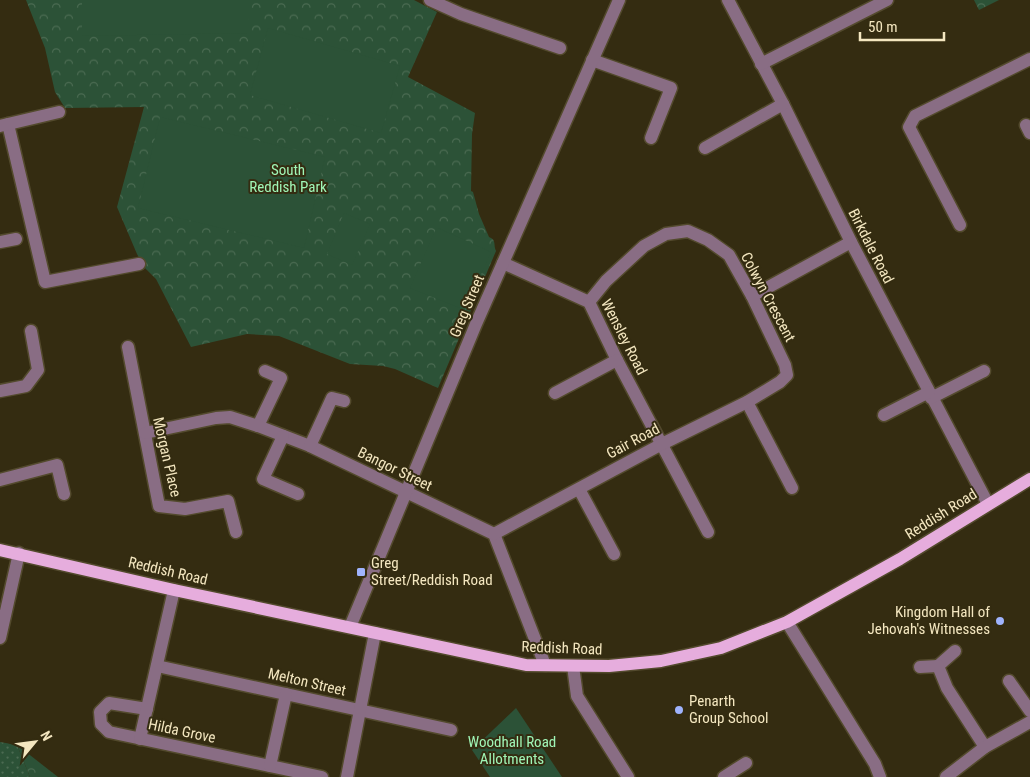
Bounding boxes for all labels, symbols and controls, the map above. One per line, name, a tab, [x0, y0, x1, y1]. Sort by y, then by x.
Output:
scale bar	[860, 10, 944, 42]
text: 50 m	[868, 18, 898, 36]
park label: South Reddish Park	[249, 161, 327, 196]
street label: Birkdale Road	[844, 206, 898, 286]
street label: Colwyn Crescent	[737, 249, 799, 345]
street label: Greg Street	[446, 272, 488, 340]
street label: Wensley Road	[597, 296, 651, 378]
street label: Morgan Place	[149, 415, 185, 499]
street label: Gair Road	[603, 420, 663, 462]
street label: Bangor Street	[355, 443, 435, 495]
street label: Reddish Road	[902, 485, 980, 543]
street label: Reddish Road	[127, 553, 209, 589]
place label: Greg Street/Reddish Road	[371, 554, 493, 589]
marker: Greg Street/Reddish Road	[355, 566, 367, 578]
place label: Kingdom Hall of Jehovah's Witnesses	[868, 603, 990, 638]
marker: Kingdom Hall of Jehovah's Witnesses	[994, 615, 1006, 627]
street label: Reddish Road	[521, 638, 603, 658]
street label: Melton Street	[266, 664, 348, 700]
place label: Penarth Group School	[689, 692, 768, 727]
marker: Penarth Group School	[673, 704, 685, 716]
street label: Hilda Grove	[147, 715, 217, 747]
north arrow	[10, 717, 60, 767]
text: N	[37, 728, 55, 743]
park label: Woodhall Road Allotments	[468, 733, 556, 768]

